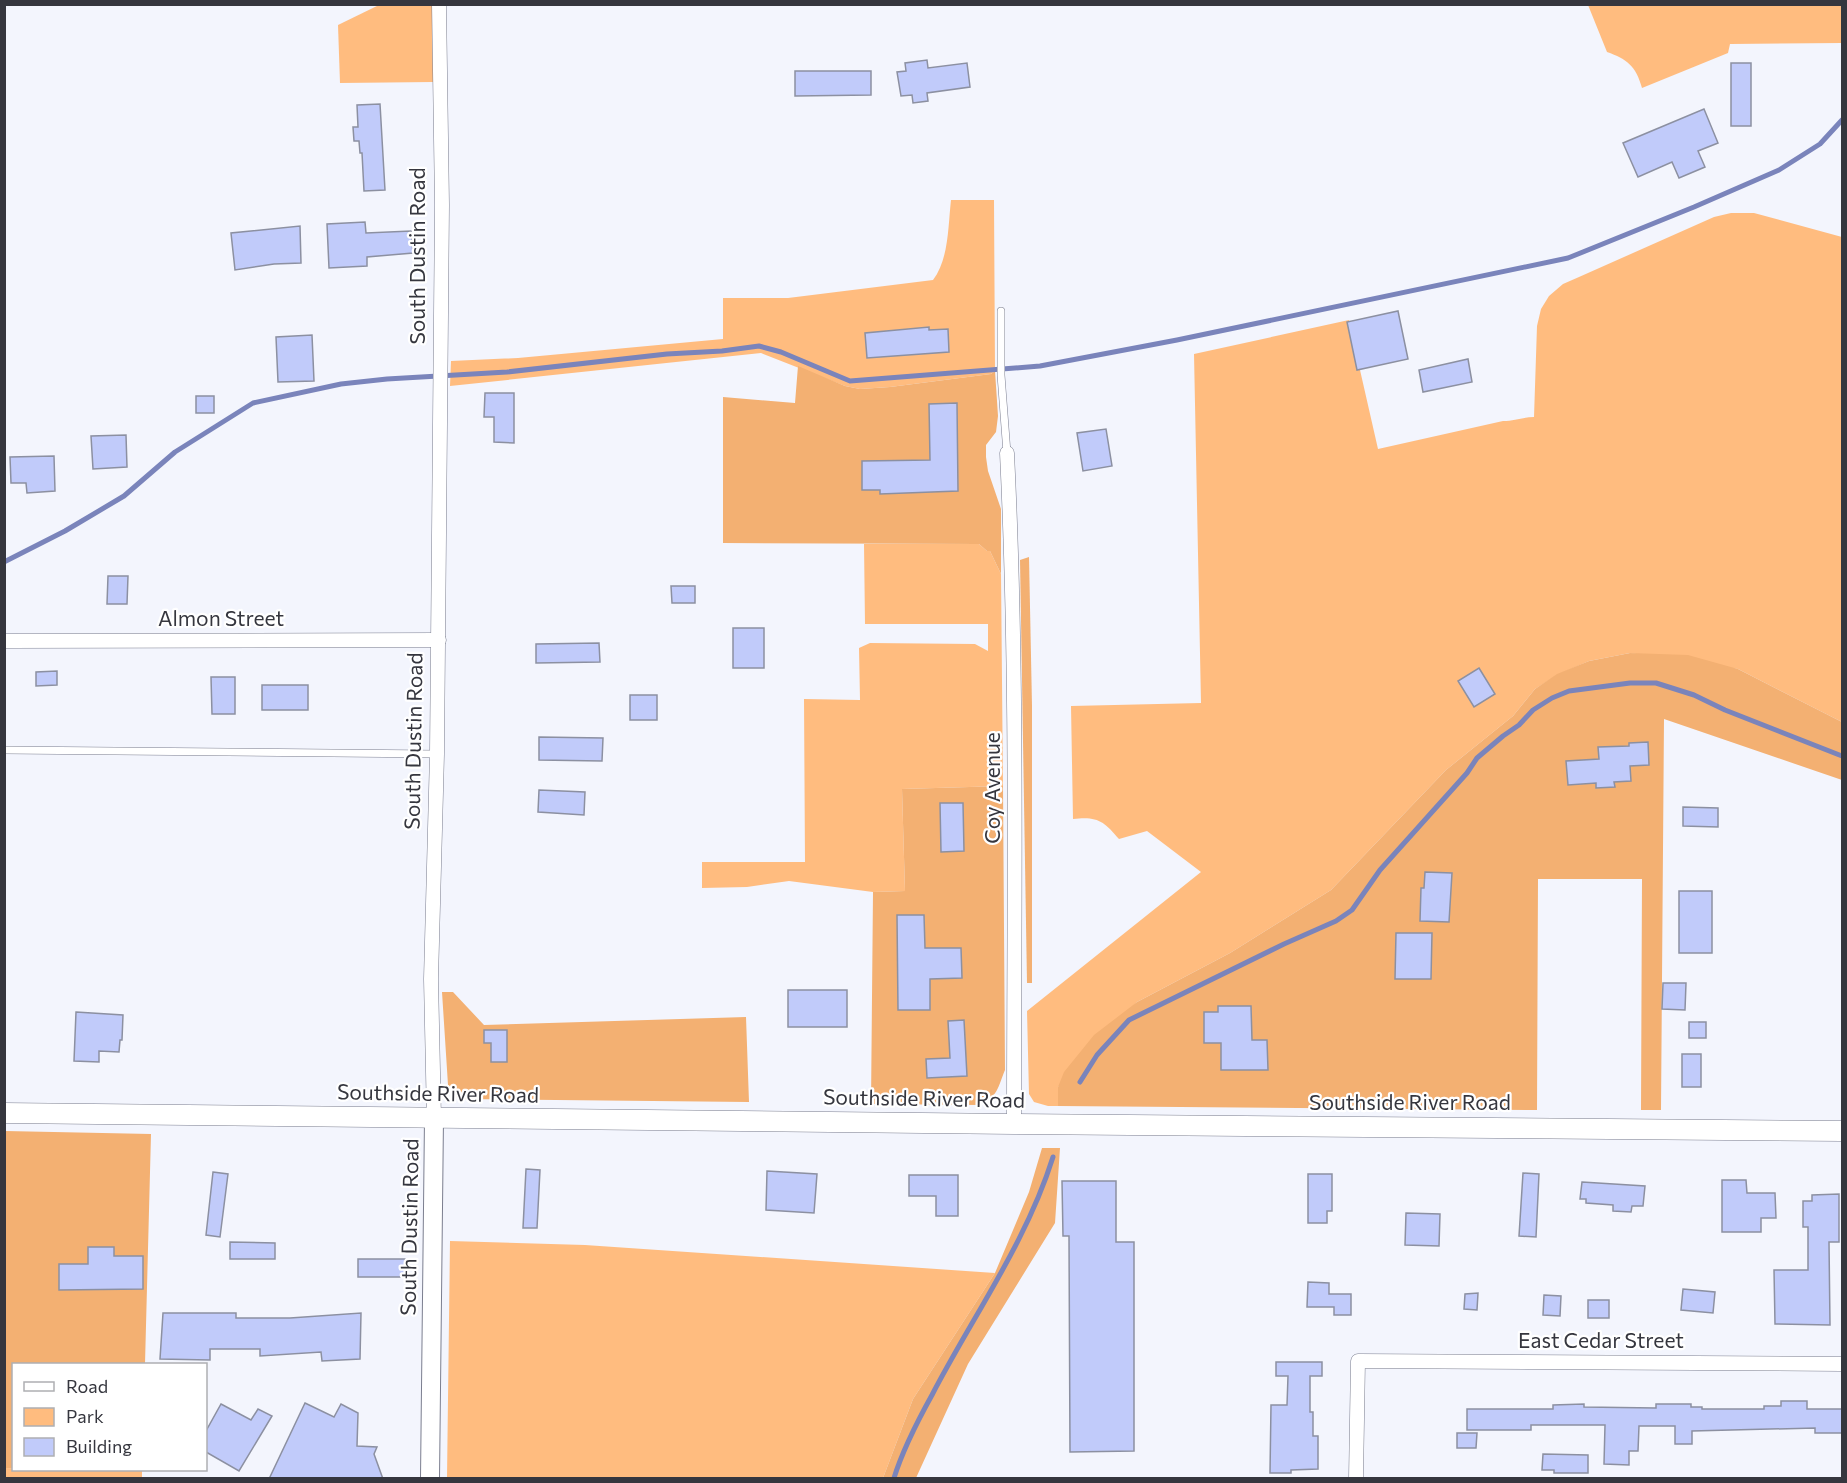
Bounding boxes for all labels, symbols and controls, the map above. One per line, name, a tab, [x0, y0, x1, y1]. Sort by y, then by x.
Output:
street label: South Dustin Road	[404, 167, 429, 345]
street label: Almon Street	[158, 605, 284, 630]
street label: South Dustin Road	[398, 652, 427, 830]
street label: Coy Avenue	[979, 732, 1004, 844]
street label: Southside River Road	[337, 1078, 539, 1107]
street label: Southside River Road	[823, 1083, 1025, 1112]
street label: Southside River Road	[1309, 1089, 1511, 1114]
street label: South Dustin Road	[394, 1138, 423, 1316]
street label: East Cedar Street	[1518, 1327, 1684, 1352]
legend	[12, 1363, 207, 1471]
text: Road	[66, 1375, 108, 1397]
text: Park	[66, 1405, 104, 1427]
text: Building	[66, 1435, 132, 1457]

